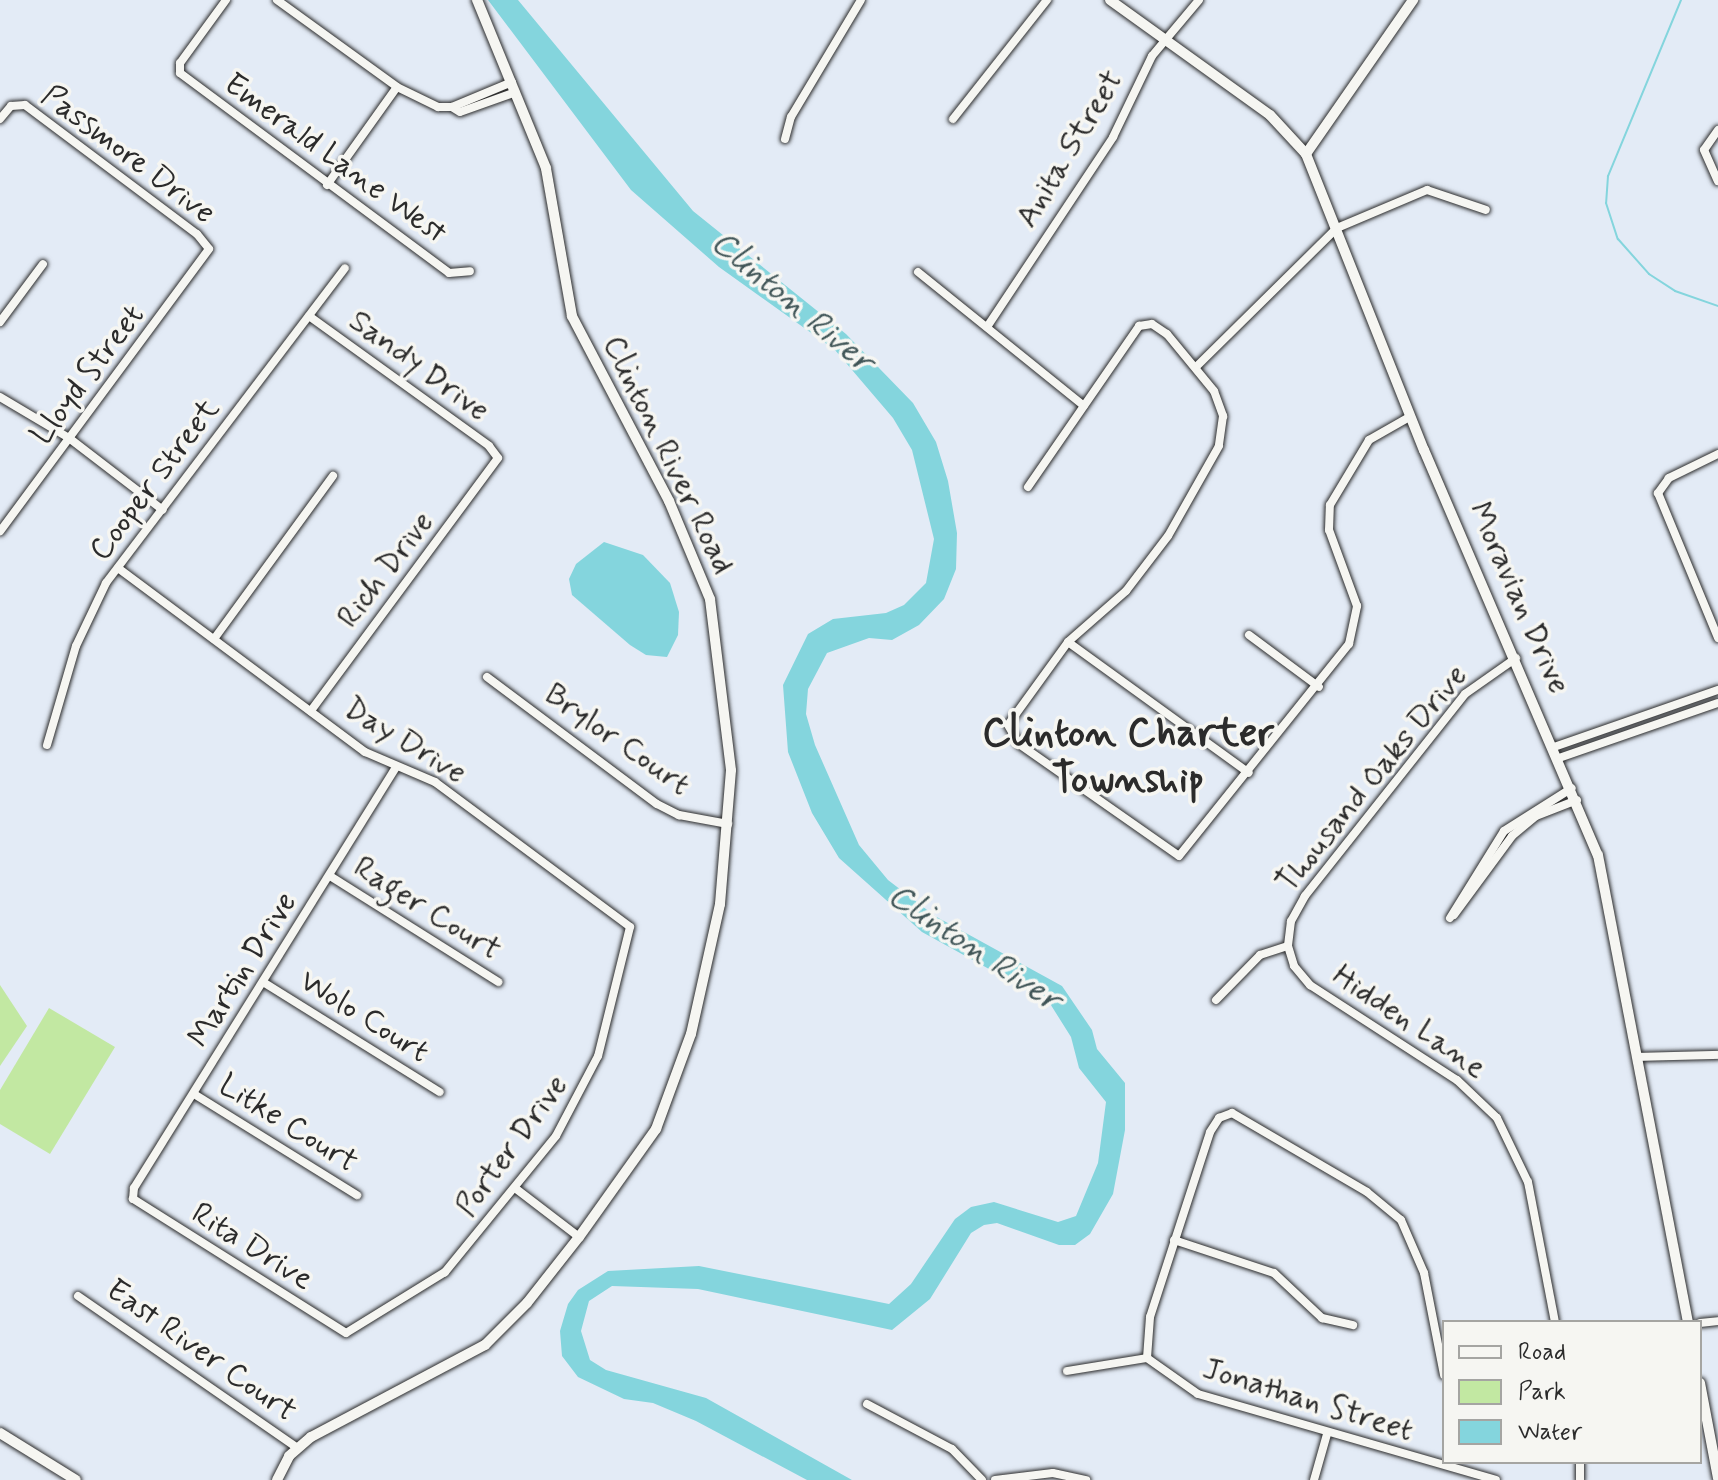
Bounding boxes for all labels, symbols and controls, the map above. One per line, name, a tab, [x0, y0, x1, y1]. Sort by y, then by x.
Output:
street label: Anita Street	[1008, 64, 1132, 234]
street label: Emerald Lane West	[217, 66, 453, 252]
street label: Passmore Drive	[34, 78, 222, 232]
water label: Clinton River	[703, 223, 881, 381]
street label: Lloyd Street	[21, 295, 155, 455]
street label: Sandy Drive	[342, 303, 496, 429]
street label: Clinton River Road	[594, 330, 742, 580]
street label: Cooper Street	[82, 391, 228, 569]
street label: Moravian Drive	[1460, 497, 1578, 699]
street label: Rich Drive	[330, 504, 442, 636]
street label: Thousand Oaks Drive	[1269, 658, 1475, 900]
street label: Brylor Court	[537, 676, 697, 804]
street label: Day Drive	[338, 690, 472, 792]
district label: Clinton Charter Township	[982, 710, 1274, 804]
street label: Rager Court	[347, 849, 507, 969]
water label: Clinton River	[880, 876, 1068, 1020]
street label: Martin Drive	[181, 886, 305, 1054]
street label: Hidden Lane	[1328, 959, 1490, 1085]
street label: Wolo Court	[291, 961, 437, 1073]
street label: Litke Court	[212, 1067, 364, 1181]
street label: Porter Drive	[448, 1068, 576, 1224]
street label: Rita Drive	[186, 1196, 318, 1298]
street label: East River Court	[99, 1272, 303, 1430]
legend	[1442, 1320, 1702, 1464]
text: Road	[1518, 1337, 1566, 1368]
street label: Jonathan Street	[1196, 1349, 1420, 1451]
text: Park	[1518, 1377, 1566, 1408]
text: Water	[1518, 1417, 1582, 1448]

